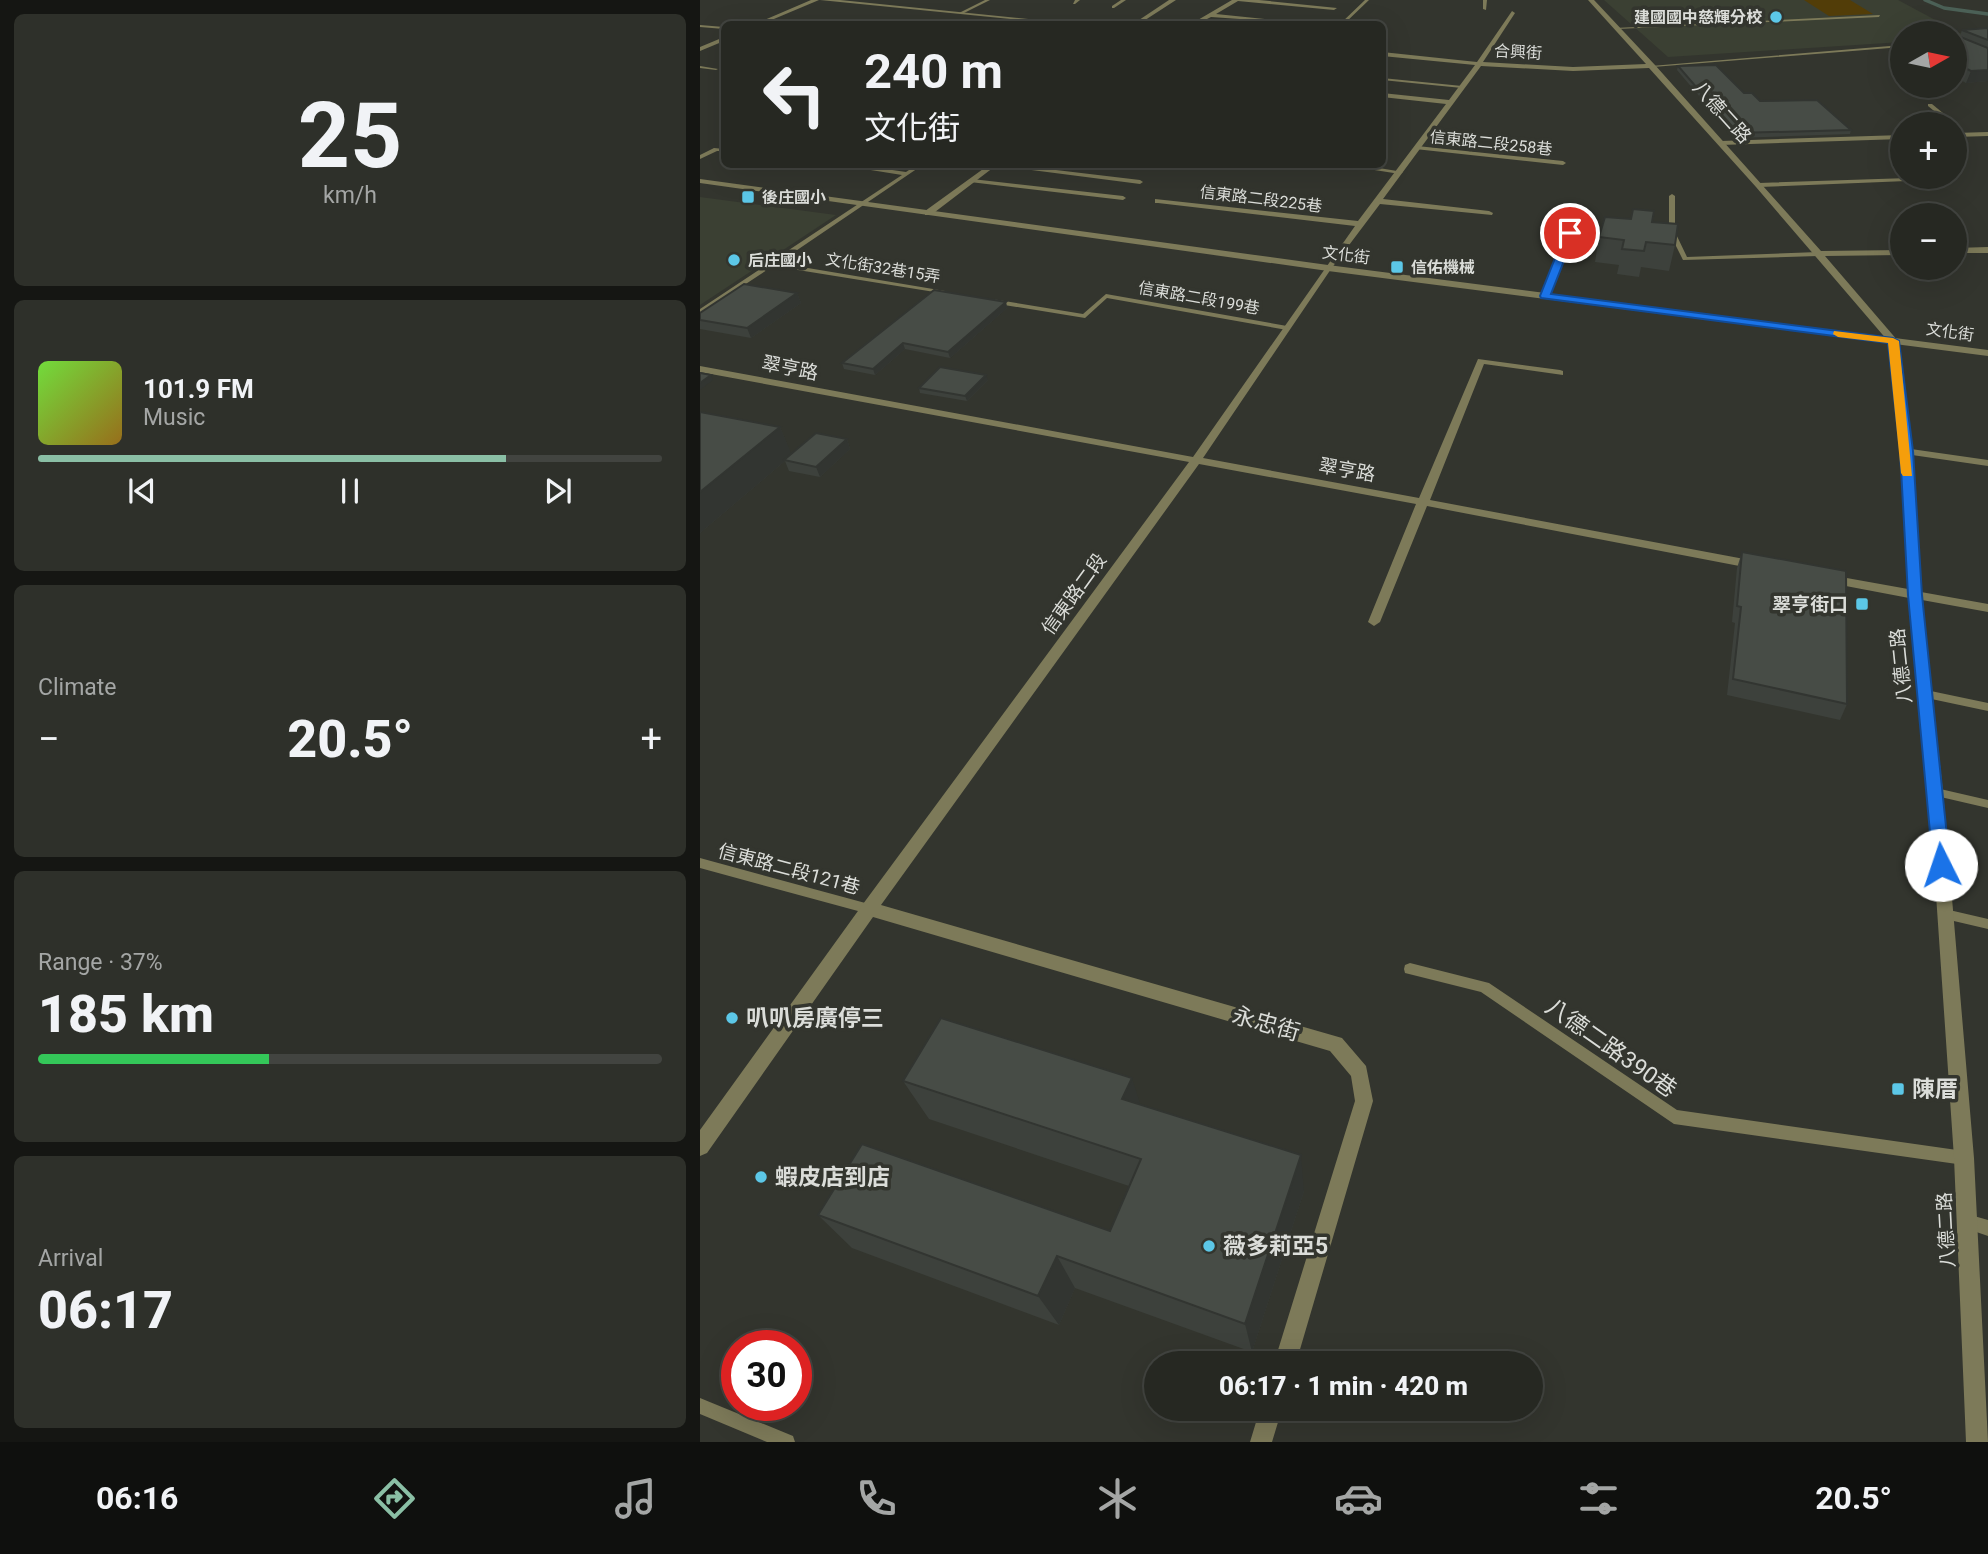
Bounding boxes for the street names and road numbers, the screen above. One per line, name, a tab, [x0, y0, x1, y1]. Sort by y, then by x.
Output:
street label: 合興街	[1494, 41, 1542, 63]
street label: 八德二路	[1688, 76, 1756, 148]
street label: 信東路二段258巷	[1429, 127, 1553, 159]
street label: 信東路二段225巷	[1199, 182, 1323, 216]
street label: 文化街	[1321, 243, 1371, 267]
street label: 文化街32巷15弄	[824, 250, 942, 286]
street label: 信東路二段199巷	[1137, 278, 1261, 318]
street label: 文化街	[1925, 319, 1975, 345]
street label: 翠亨路	[760, 351, 820, 385]
street label: 翠亨路	[1317, 454, 1377, 486]
street label: 信東路二段	[1037, 549, 1111, 639]
street label: 八德二路	[1886, 627, 1916, 705]
street label: 信東路二段121巷	[715, 839, 863, 899]
street label: 八德二路390巷	[1540, 993, 1682, 1103]
street label: 永忠街	[1229, 1002, 1303, 1046]
street label: 八德二路	[1933, 1191, 1959, 1269]

